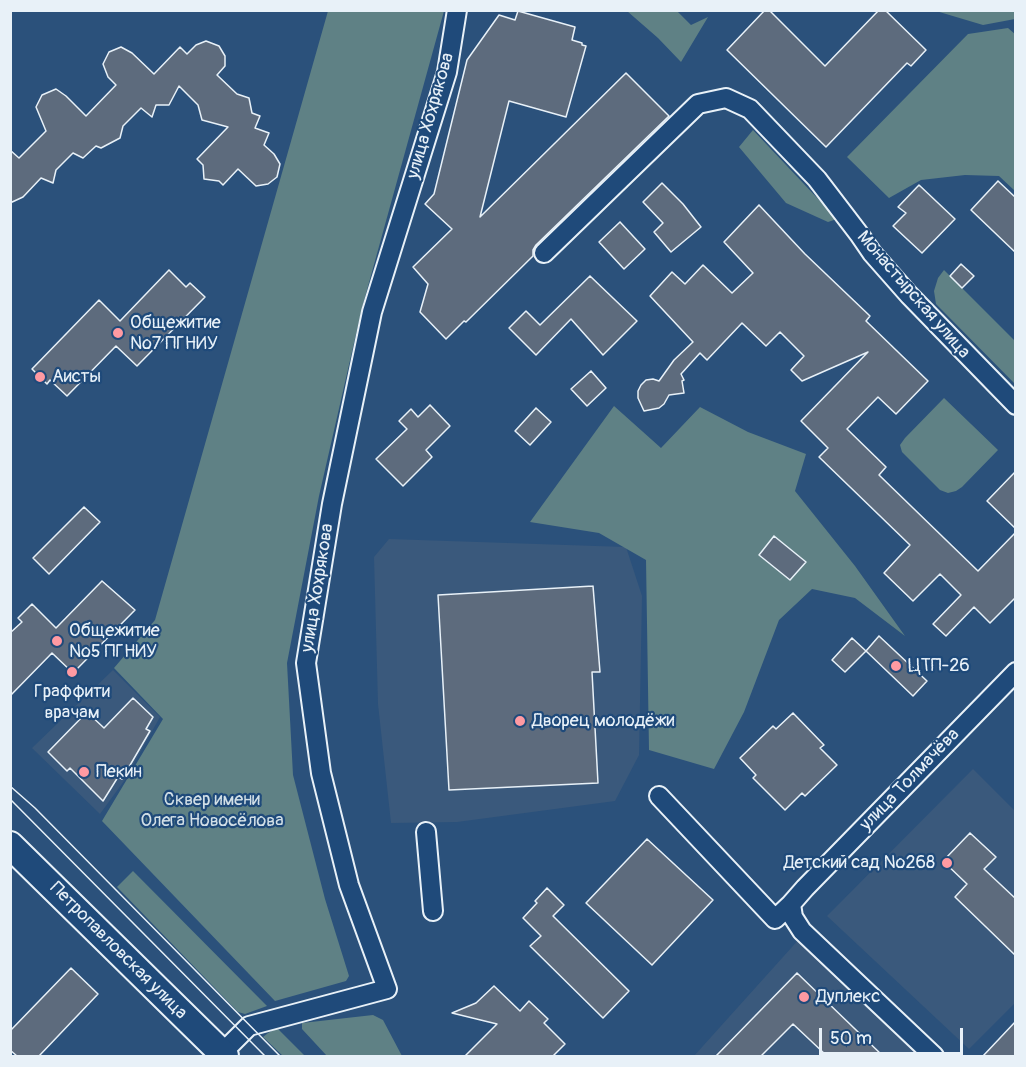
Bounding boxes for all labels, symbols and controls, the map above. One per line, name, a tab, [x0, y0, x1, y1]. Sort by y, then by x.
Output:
street label: улица Хохрякова	[403, 50, 459, 182]
street label: Монастырская улица	[852, 227, 974, 363]
place label: Общежитие №7 ПГНИУ	[130, 312, 221, 354]
marker: Общежитие №7 ПГНИУ	[111, 326, 125, 340]
place label: Аисты	[52, 366, 101, 388]
marker: Аисты	[33, 370, 47, 384]
street label: улица Хохрякова	[297, 522, 339, 654]
place label: Общежитие №5 ПГНИУ	[69, 620, 160, 662]
marker: Общежитие №5 ПГНИУ	[50, 634, 64, 648]
place label: ЦТП-26	[908, 655, 970, 677]
marker: ЦТП-26	[889, 659, 903, 673]
marker: Граффити врачам	[65, 665, 79, 679]
place label: Граффити врачам	[34, 681, 110, 724]
place label: Дворец молодёжи	[532, 710, 675, 732]
marker: Дворец молодёжи	[513, 714, 527, 728]
street label: улица Толмачёва	[856, 724, 964, 836]
place label: Пекин	[96, 761, 142, 783]
marker: Пекин	[77, 765, 91, 779]
park label: Сквер имени Олега Новосёлова	[141, 789, 283, 832]
place label: Детский сад №268	[784, 852, 935, 874]
marker: Детский сад №268	[940, 856, 954, 870]
street label: Петропавловская улица	[45, 878, 191, 1024]
place label: Дуплекс	[816, 986, 880, 1008]
marker: Дуплекс	[797, 990, 811, 1004]
scale bar	[822, 1016, 966, 1054]
text: 50 m	[830, 1027, 872, 1050]

